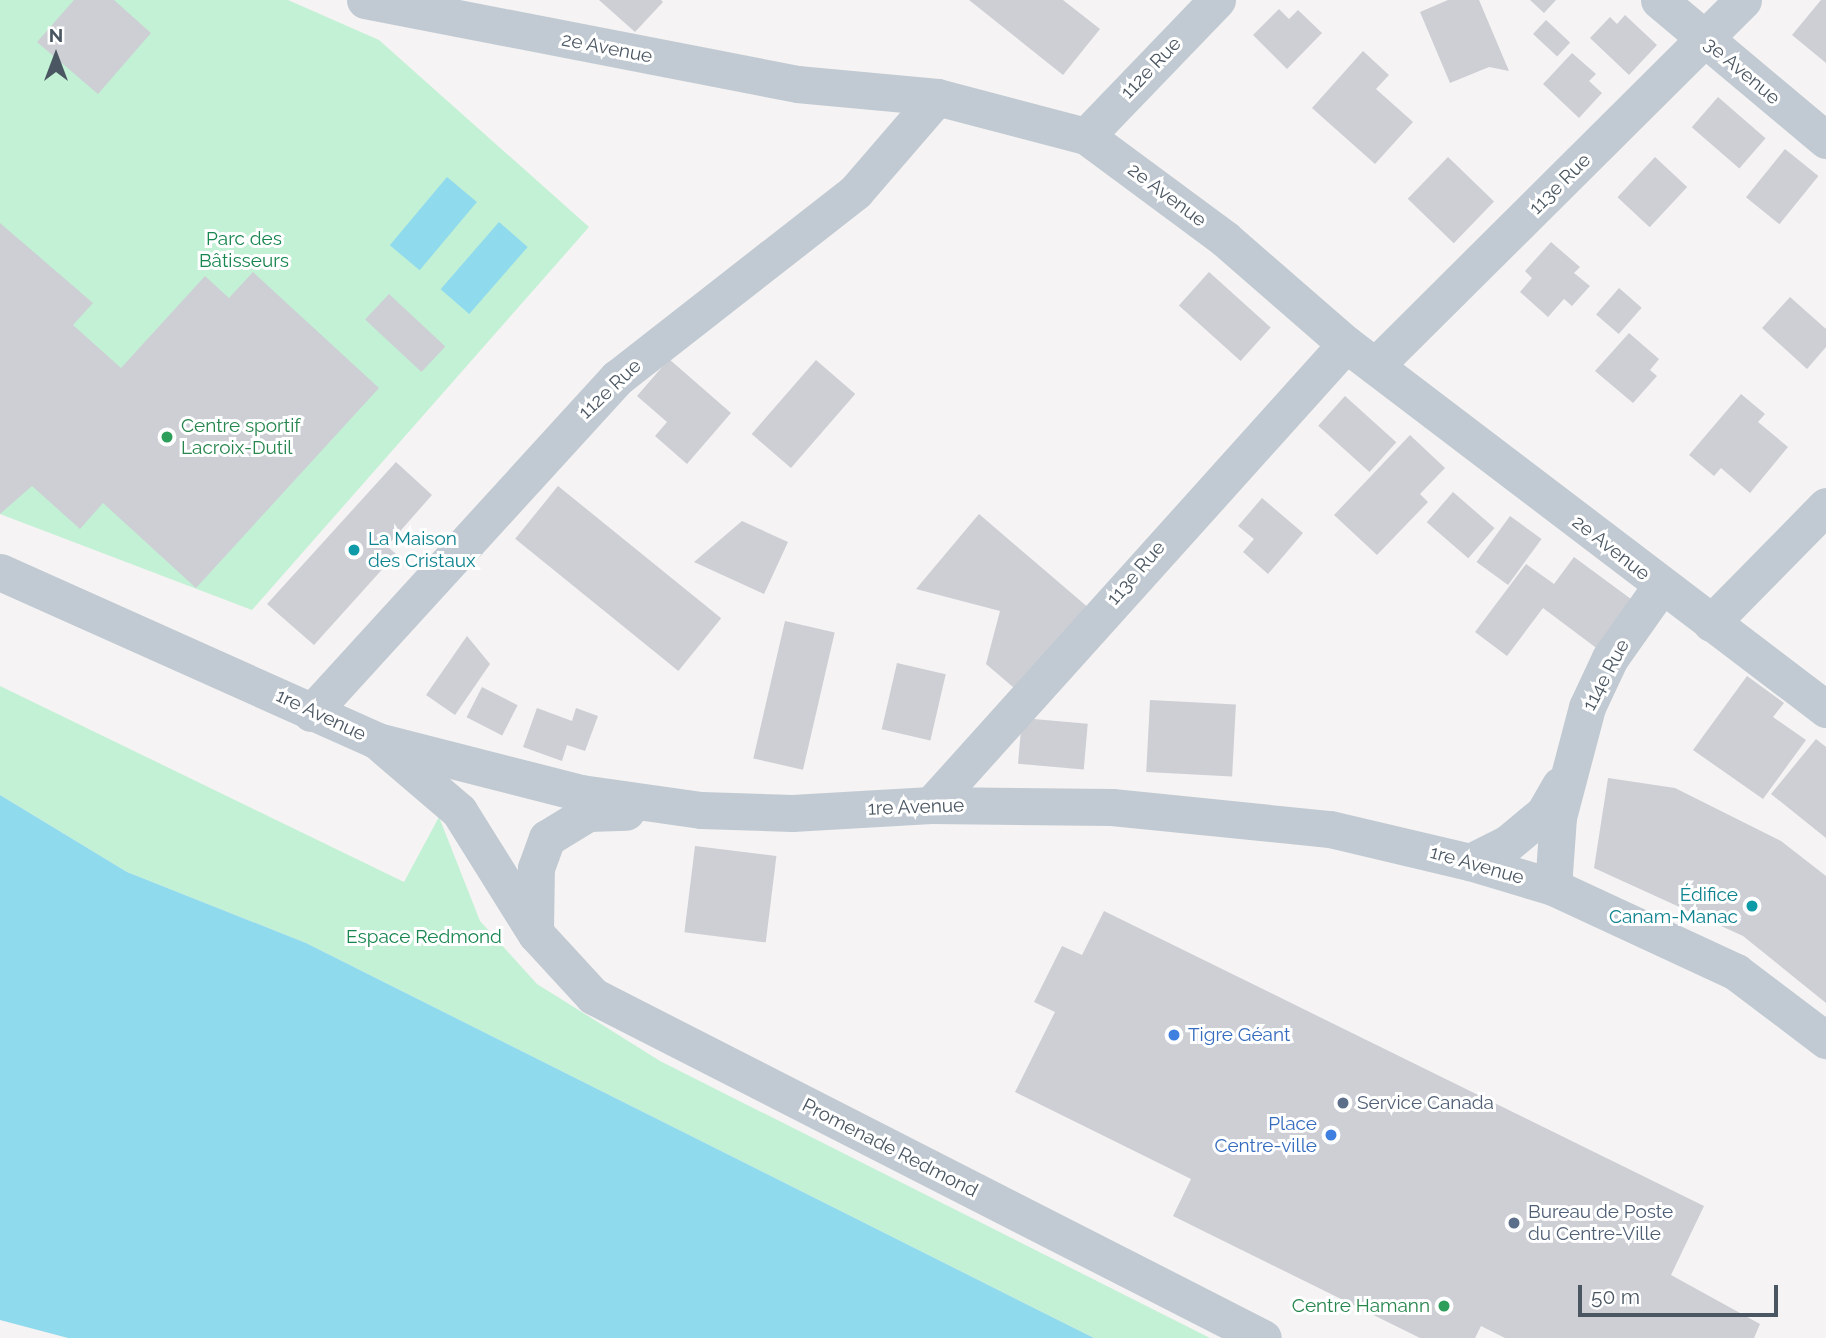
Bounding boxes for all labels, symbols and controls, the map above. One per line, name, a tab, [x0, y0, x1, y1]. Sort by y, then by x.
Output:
north arrow	[21, 21, 91, 91]
text: N	[49, 24, 63, 46]
street label: 2e Avenue	[559, 28, 655, 68]
street label: 112e Rue	[1116, 32, 1186, 104]
street label: 3e Avenue	[1699, 32, 1785, 110]
street label: 113e Rue	[1525, 149, 1595, 219]
street label: 2e Avenue	[1123, 158, 1211, 232]
park label: Parc des Bâtisseurs	[199, 228, 289, 272]
street label: 112e Rue	[574, 354, 646, 424]
place label: Centre sportif Lacroix-Dutil	[181, 415, 301, 459]
marker: Centre sportif Lacroix-Dutil	[159, 429, 175, 445]
street label: 2e Avenue	[1568, 511, 1654, 585]
place label: La Maison des Cristaux	[368, 528, 476, 572]
street label: 113e Rue	[1102, 536, 1170, 610]
marker: La Maison des Cristaux	[346, 542, 362, 558]
street label: 114e Rue	[1578, 636, 1634, 714]
street label: 1re Avenue	[272, 684, 370, 746]
street label: 1re Avenue	[867, 794, 965, 820]
street label: 1re Avenue	[1427, 841, 1527, 889]
place label: Édifice Canam-Manac	[1609, 884, 1738, 928]
marker: Édifice Canam-Manac	[1744, 898, 1760, 914]
park label: Espace Redmond	[346, 926, 502, 948]
place label: Tigre Géant	[1188, 1024, 1290, 1046]
marker: Tigre Géant	[1166, 1027, 1182, 1043]
place label: Service Canada	[1357, 1092, 1494, 1114]
street label: Promenade Redmond	[798, 1094, 982, 1202]
marker: Service Canada	[1335, 1095, 1351, 1111]
place label: Place Centre-ville	[1214, 1113, 1317, 1157]
marker: Place Centre-ville	[1323, 1127, 1339, 1143]
place label: Bureau de Poste du Centre-Ville	[1528, 1201, 1673, 1245]
marker: Bureau de Poste du Centre-Ville	[1506, 1215, 1522, 1231]
scale bar	[1581, 1272, 1780, 1316]
text: 50 m	[1591, 1284, 1640, 1309]
place label: Centre Hamann	[1292, 1295, 1430, 1317]
marker: Centre Hamann	[1436, 1298, 1452, 1314]

